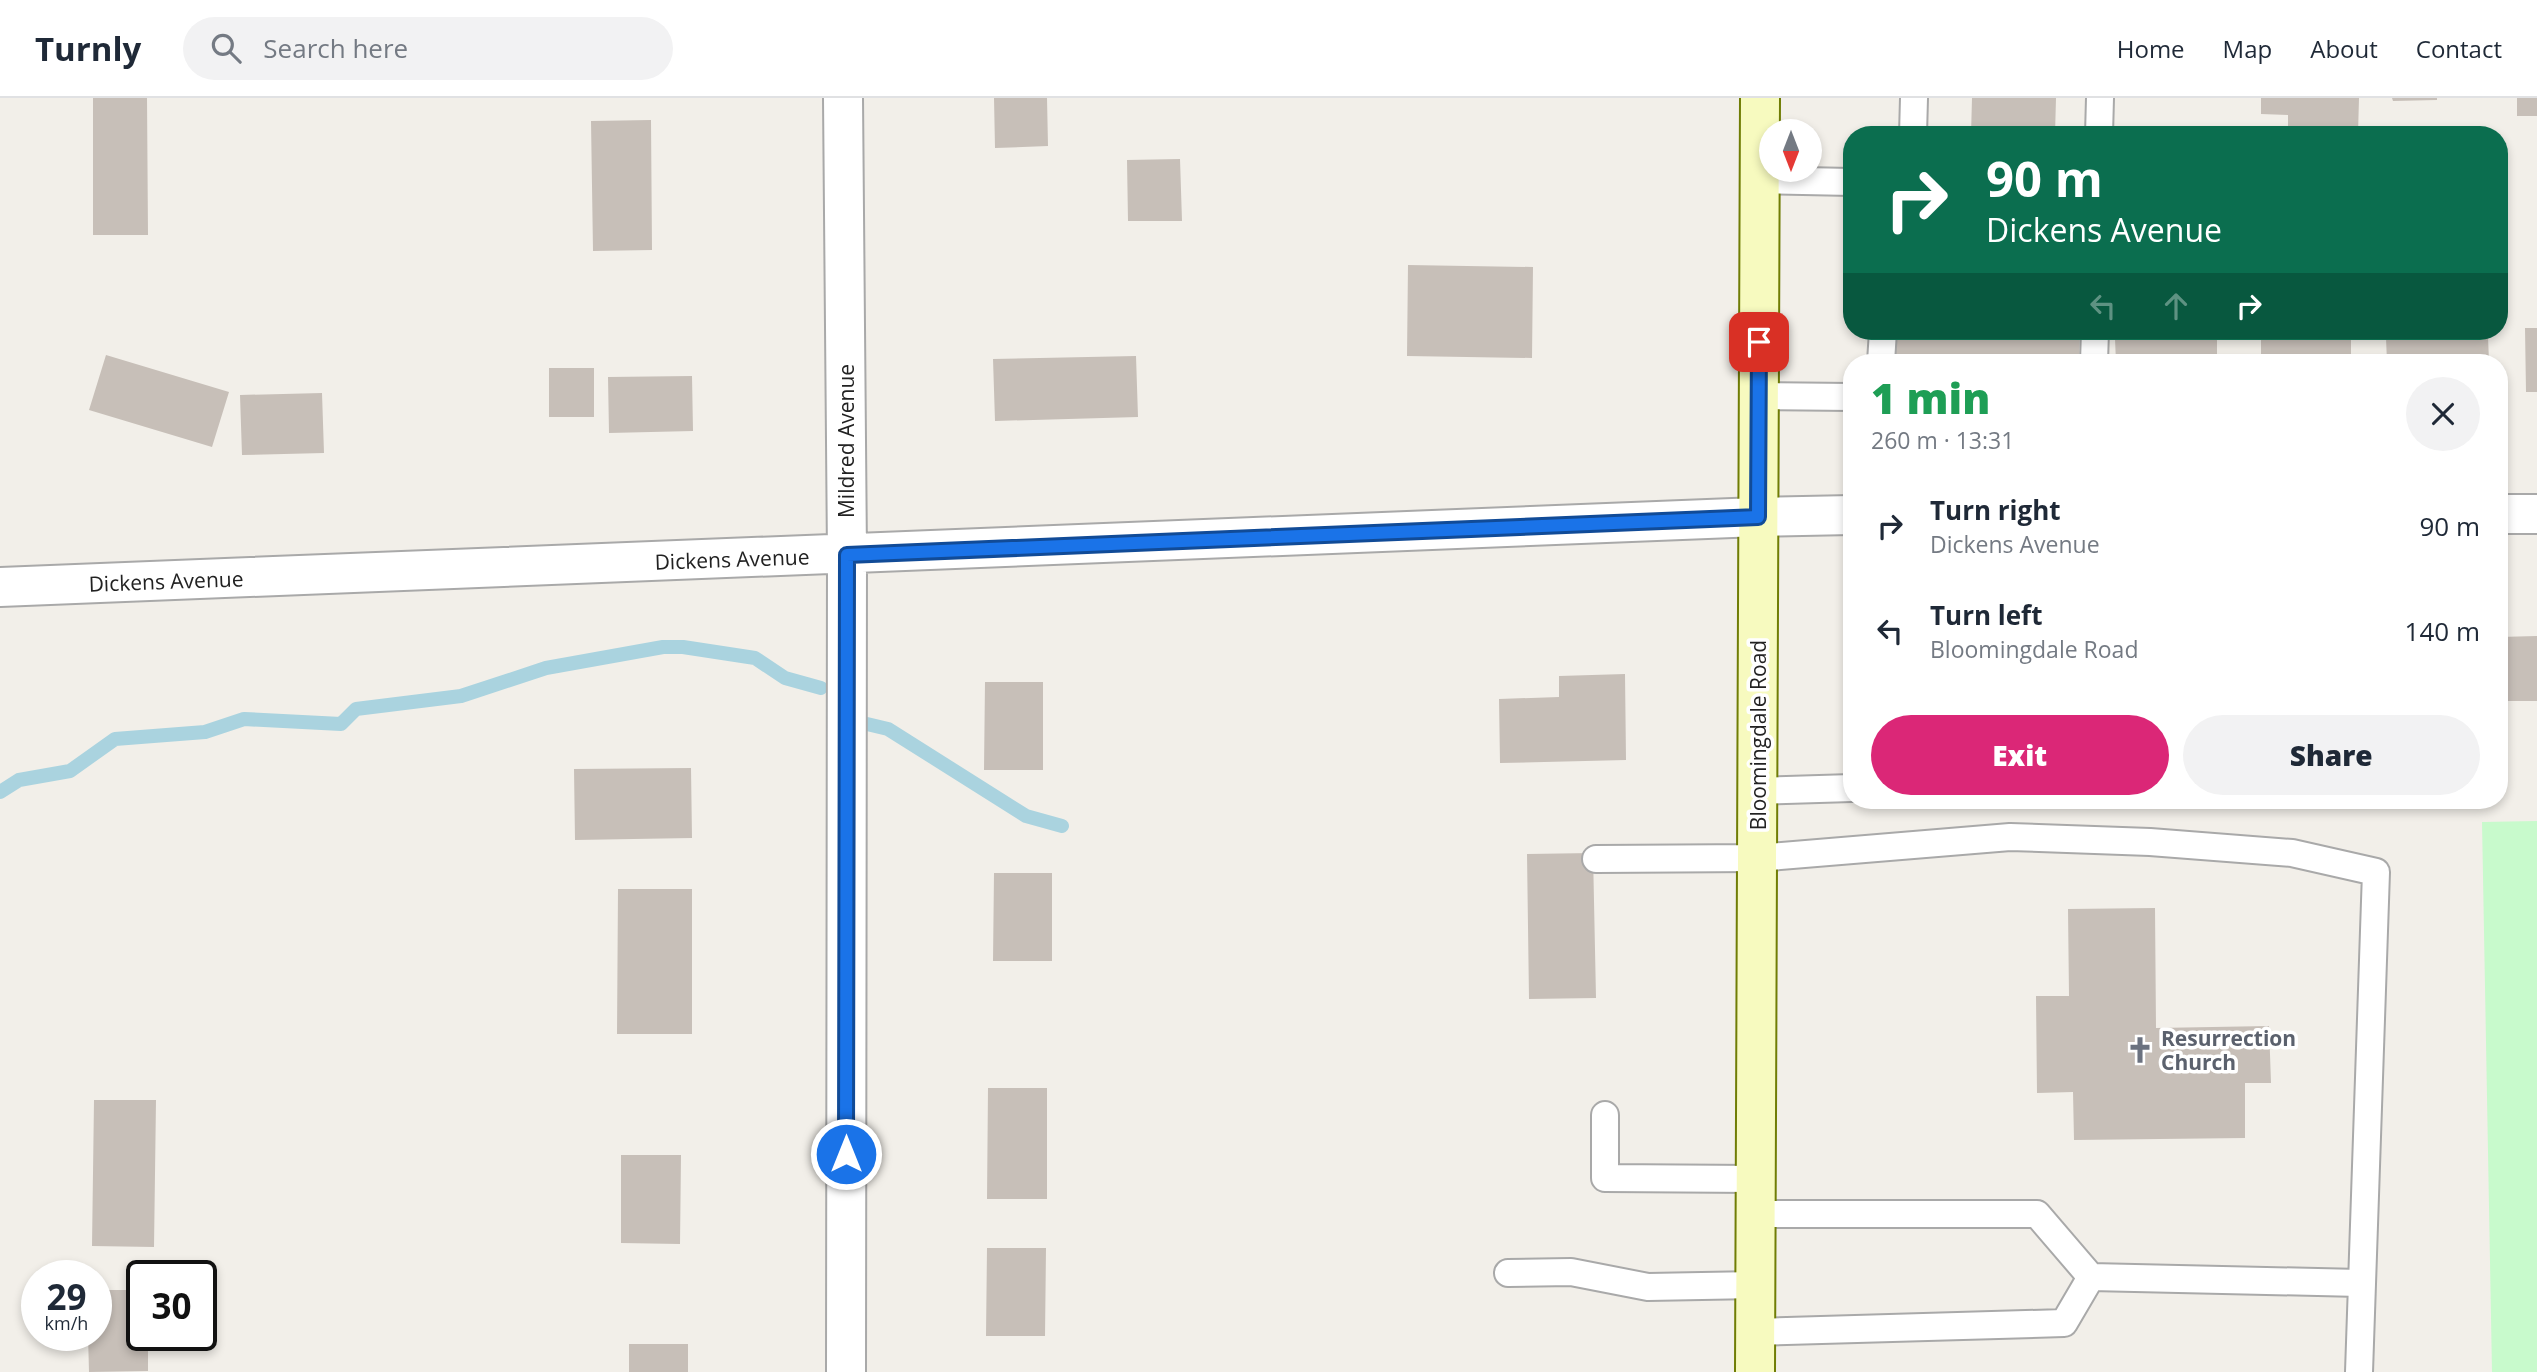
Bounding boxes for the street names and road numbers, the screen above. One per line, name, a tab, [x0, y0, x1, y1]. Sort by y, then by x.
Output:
street label: Mildred Avenue	[832, 364, 860, 518]
street label: Dickens Avenue	[654, 542, 810, 576]
street label: Dickens Avenue	[88, 564, 244, 598]
street label: Bloomingdale Road	[1744, 640, 1772, 830]

